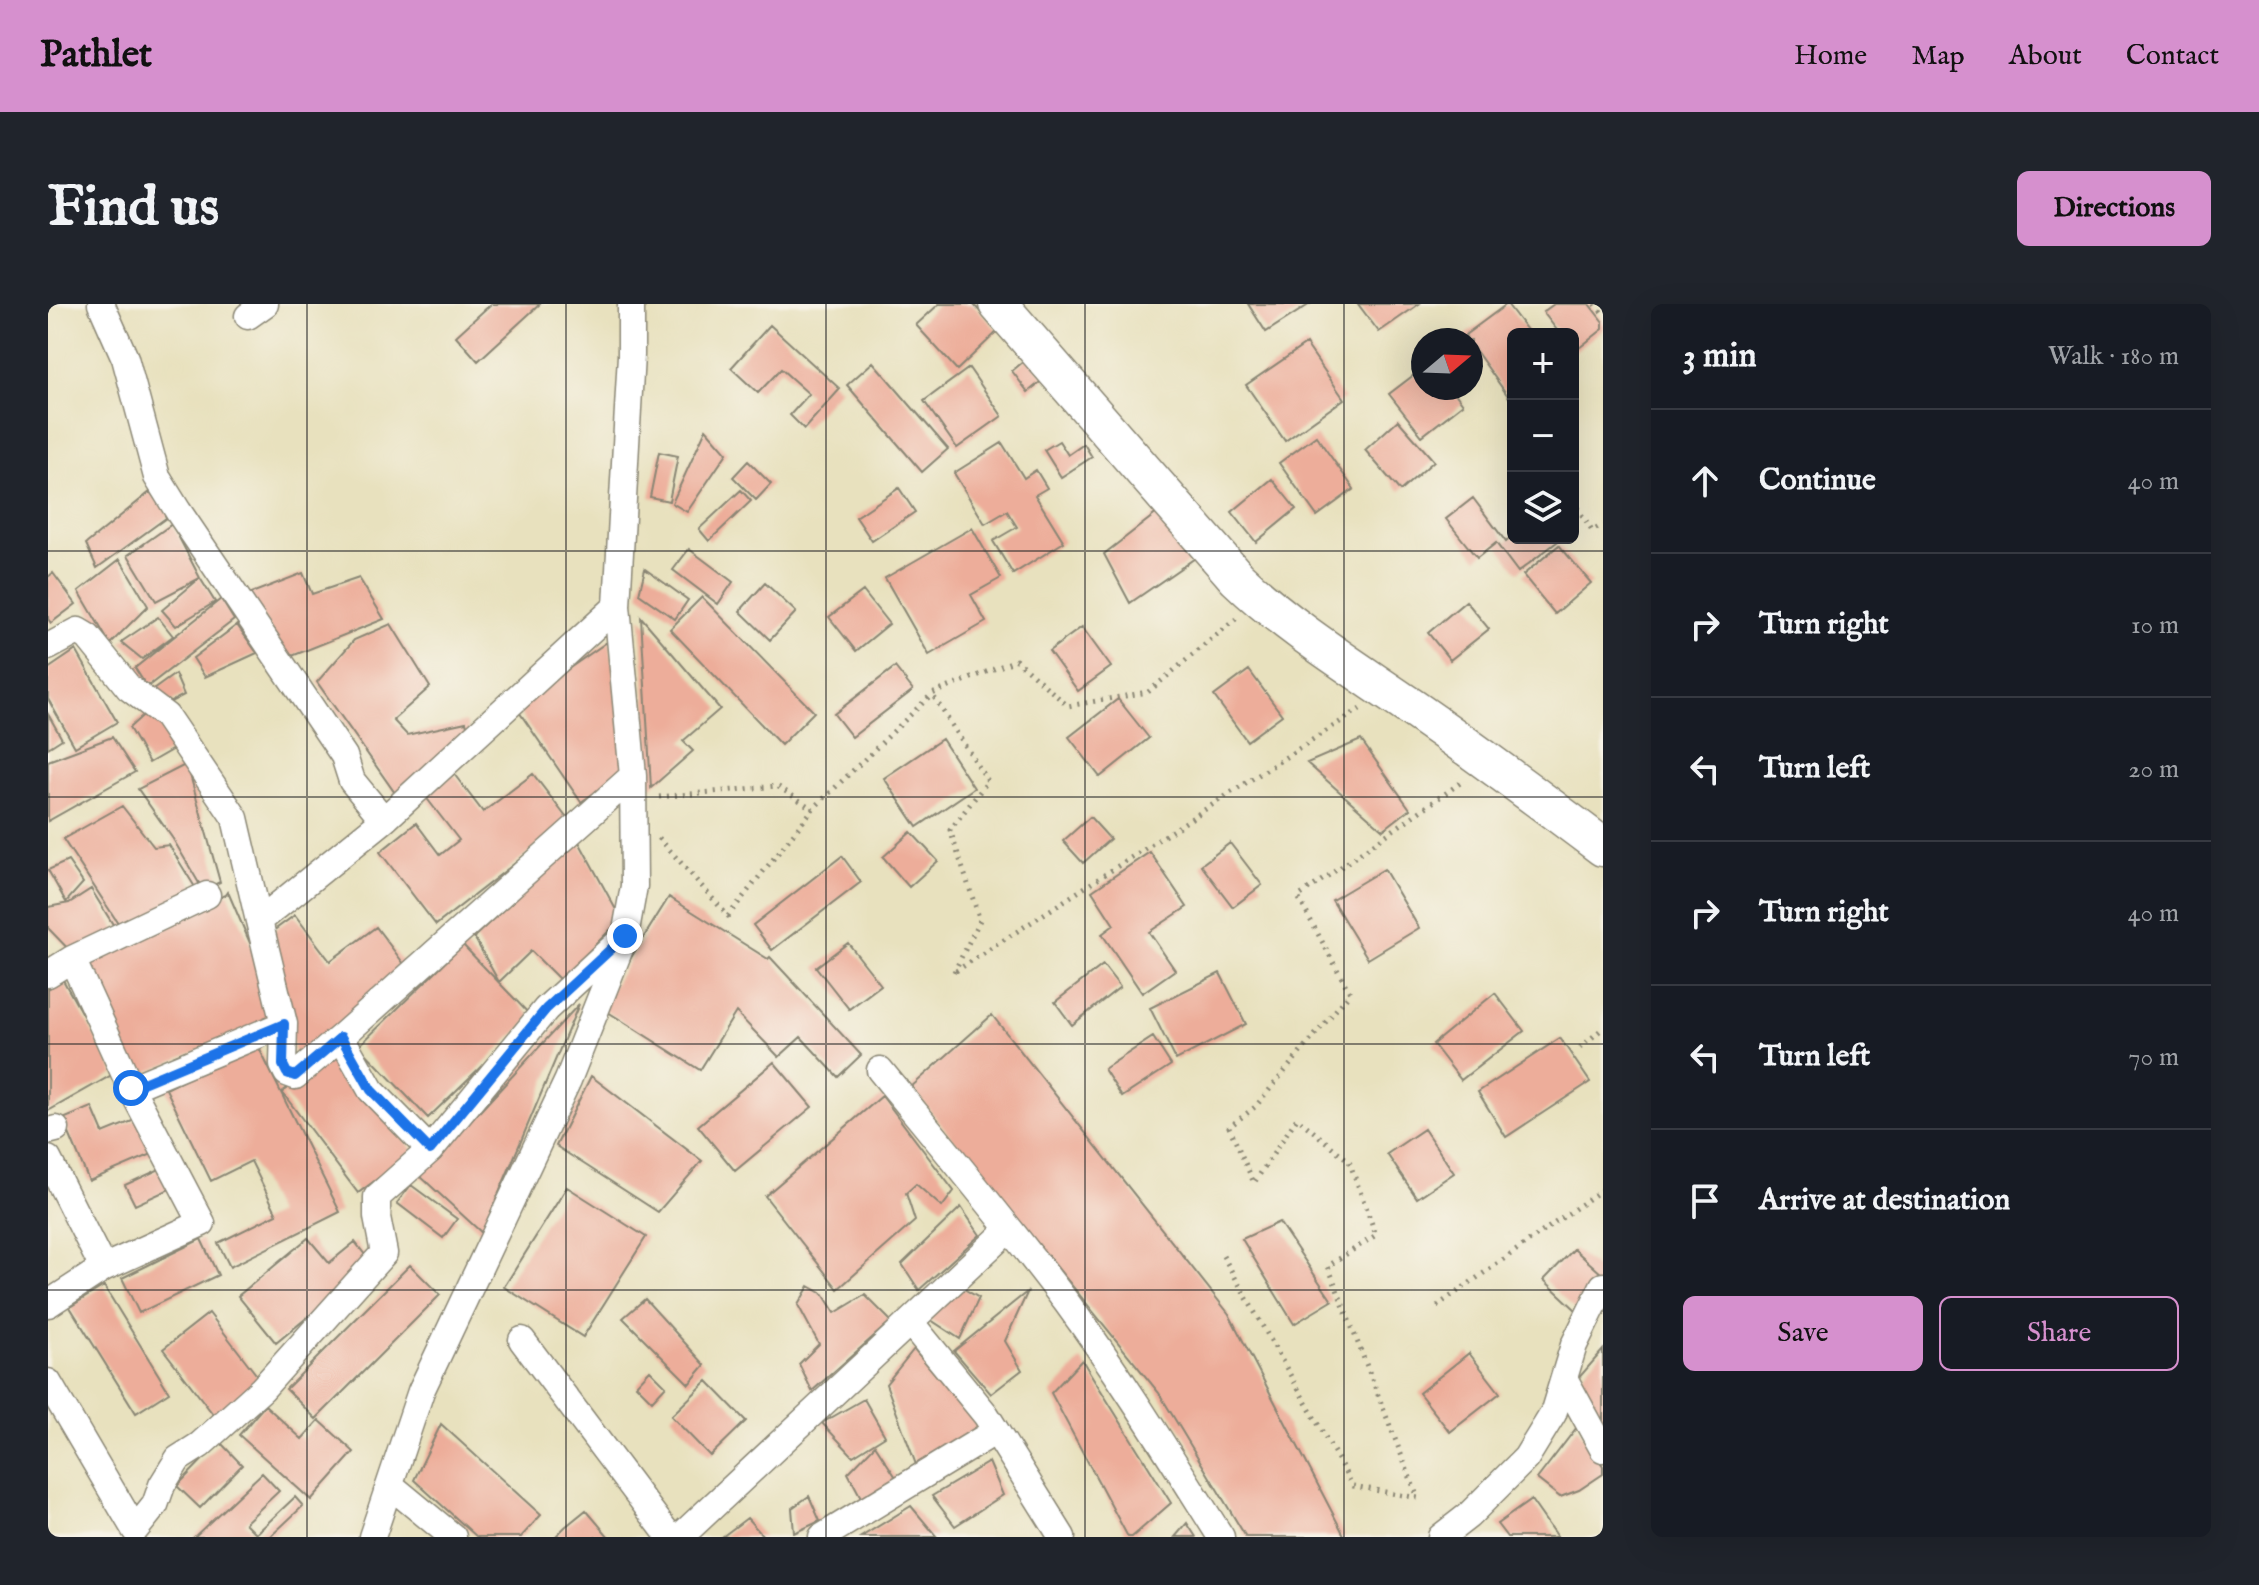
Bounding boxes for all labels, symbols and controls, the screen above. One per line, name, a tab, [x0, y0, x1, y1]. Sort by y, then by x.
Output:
text: Pathlet	[40, 32, 152, 80]
text: Home	[1794, 39, 1867, 74]
text: Map	[1911, 39, 1965, 74]
text: About	[2009, 39, 2082, 74]
text: Contact	[2126, 39, 2219, 74]
button: Directions	[2017, 171, 2211, 246]
text: Find us	[48, 173, 219, 244]
north arrow	[1411, 328, 1483, 400]
map controls	[1507, 328, 1579, 544]
button: +	[1507, 328, 1579, 400]
text: 3 min	[1683, 335, 1757, 378]
text: Walk · 180 m	[2048, 340, 2179, 373]
button: −	[1507, 400, 1579, 472]
icon: ahead	[1683, 459, 1727, 503]
text: Continue	[1759, 462, 1876, 500]
text: 40 m	[2128, 465, 2179, 498]
button: layers	[1507, 472, 1579, 544]
icon: right	[1683, 603, 1727, 647]
text: Turn right	[1759, 606, 1889, 644]
text: 10 m	[2131, 609, 2179, 642]
icon: left	[1683, 747, 1727, 791]
text: Turn left	[1759, 750, 1870, 788]
text: 20 m	[2128, 753, 2179, 786]
icon: right	[1683, 891, 1727, 935]
text: Turn right	[1759, 894, 1889, 932]
text: 40 m	[2128, 897, 2179, 930]
route end	[607, 918, 643, 954]
icon: left	[1683, 1035, 1727, 1079]
text: Turn left	[1759, 1038, 1870, 1076]
text: 70 m	[2128, 1041, 2179, 1074]
route start	[113, 1070, 149, 1106]
icon: arrive	[1683, 1179, 1727, 1223]
text: Arrive at destination	[1759, 1182, 2010, 1220]
button: Save	[1683, 1296, 1923, 1371]
button: Share	[1939, 1296, 2179, 1371]

